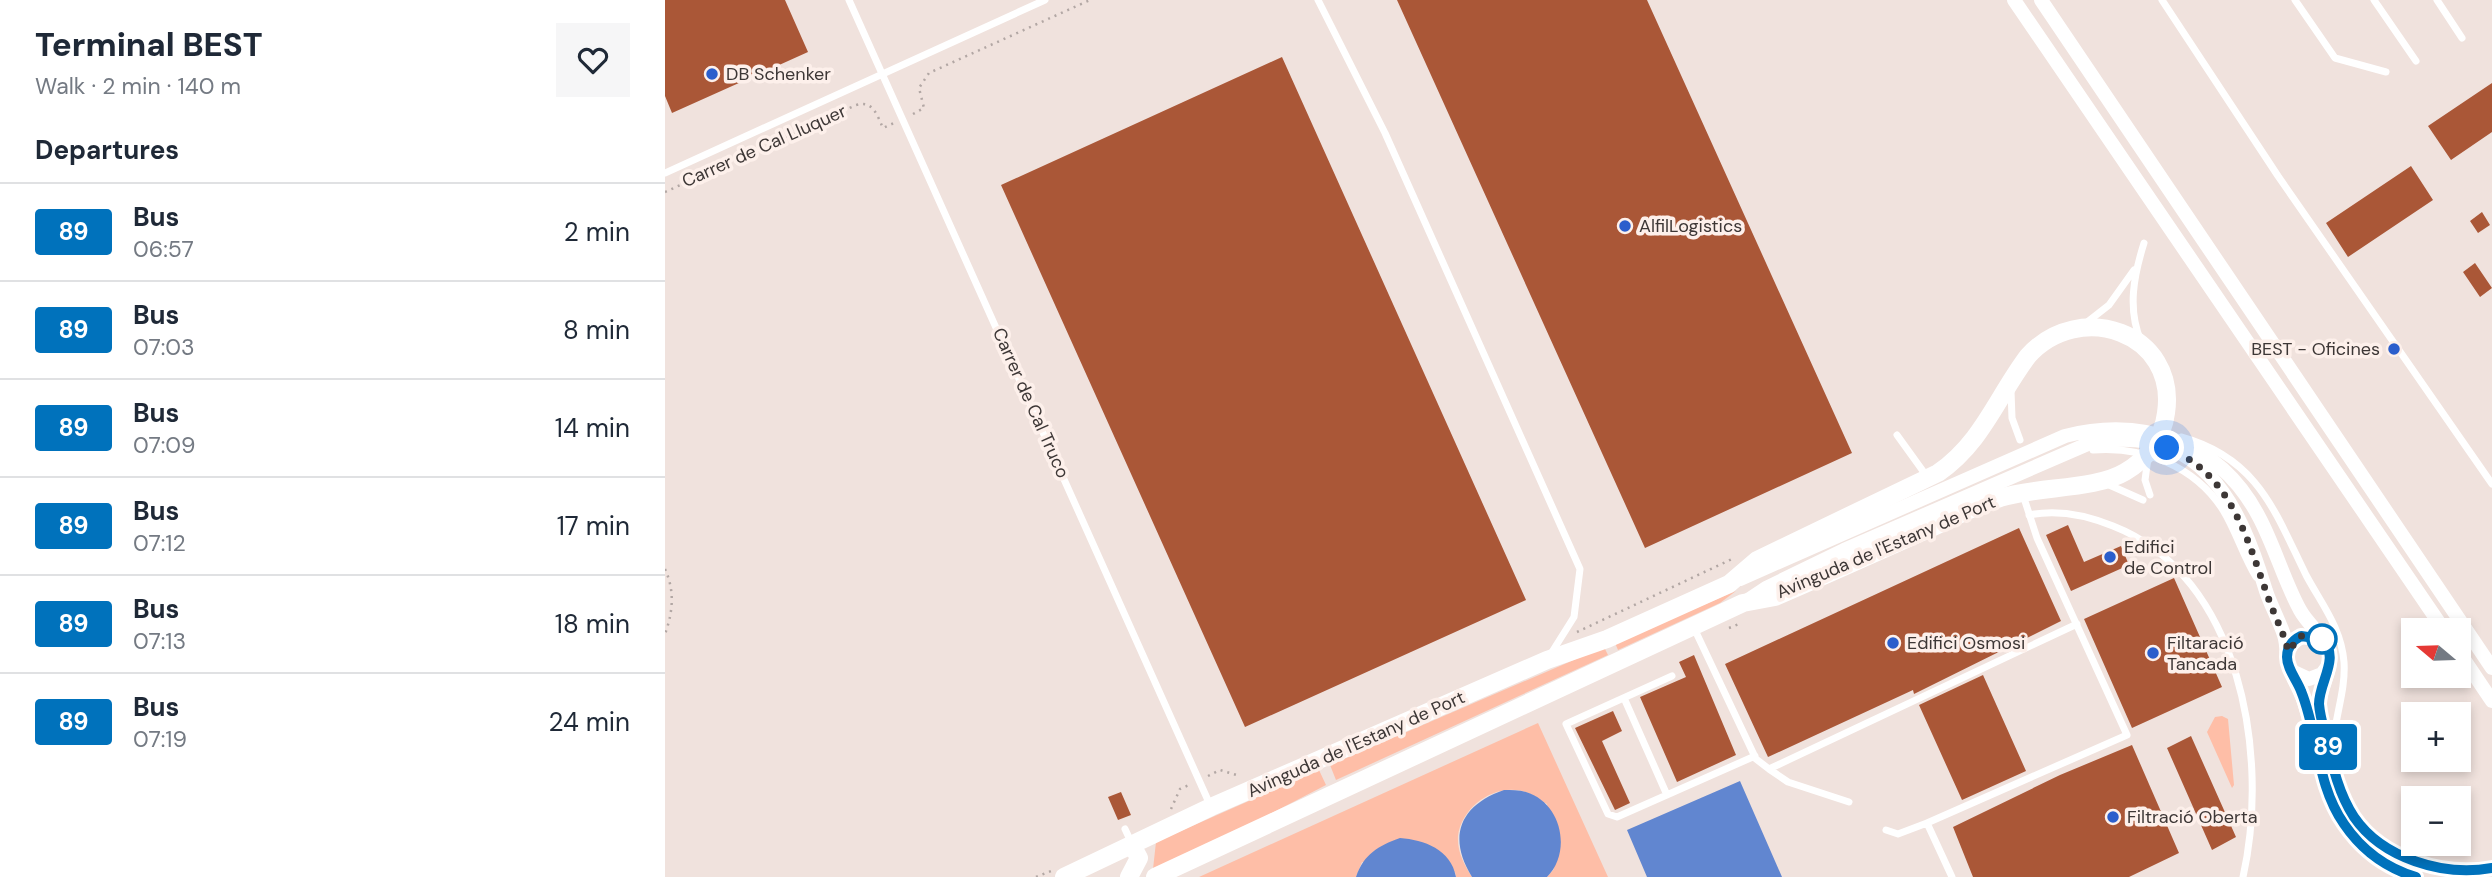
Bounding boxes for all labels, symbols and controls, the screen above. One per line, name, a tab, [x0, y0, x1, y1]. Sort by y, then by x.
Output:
text: Terminal BEST	[35, 23, 262, 66]
button: heart	[556, 23, 630, 97]
place label: DB Schenker	[726, 62, 831, 86]
marker: DB Schenker	[704, 66, 720, 82]
text: Walk · 2 min · 140 m	[35, 71, 241, 101]
street label: Carrer de Cal Lluquer	[678, 99, 850, 193]
text: Departures	[35, 133, 179, 167]
text: Bus	[133, 200, 179, 234]
place label: AlfilLogistics	[1639, 214, 1742, 238]
text: 2 min	[564, 215, 630, 249]
text: 89	[59, 216, 88, 247]
marker: AlfilLogistics	[1617, 218, 1633, 234]
text: 06:57	[133, 234, 194, 264]
text: Bus	[133, 298, 179, 332]
text: 8 min	[563, 313, 630, 347]
text: 89	[59, 314, 88, 345]
street label: Carrer de Cal Truco	[987, 324, 1075, 482]
text: 07:03	[133, 332, 195, 362]
place label: BEST - Oficines	[2251, 337, 2380, 361]
marker: BEST - Oficines	[2386, 341, 2402, 357]
text: Bus	[133, 396, 179, 430]
text: 14 min	[555, 411, 630, 445]
text: 89	[59, 412, 88, 443]
text: 07:09	[133, 430, 196, 460]
your location	[2149, 430, 2184, 465]
street label: Avinguda de l'Estany de Port	[1773, 490, 1999, 604]
text: Bus	[133, 494, 179, 528]
text: 17 min	[557, 509, 630, 543]
text: 89	[59, 510, 88, 541]
text: 07:12	[133, 528, 186, 558]
place label: Edifici de Control	[2124, 535, 2212, 580]
marker: Edifici de Control	[2102, 549, 2118, 565]
text: Bus	[133, 592, 179, 626]
text: 18 min	[555, 607, 630, 641]
text: 89	[59, 608, 88, 639]
north arrow	[2401, 618, 2471, 688]
map controls	[2401, 618, 2471, 856]
unlabelled marker	[2307, 624, 2337, 654]
text: 07:13	[133, 626, 186, 656]
place label: Edifici Osmosi	[1907, 631, 2025, 655]
place label: Filtaració Tancada	[2167, 631, 2244, 676]
marker: Edifici Osmosi	[1885, 635, 1901, 651]
marker: Filtaració Tancada	[2145, 645, 2161, 661]
street label: Avinguda de l'Estany de Port	[1243, 685, 1469, 803]
text: Bus	[133, 690, 179, 724]
button: +	[2401, 702, 2471, 772]
text: 24 min	[548, 705, 630, 739]
text: 89	[59, 706, 88, 737]
text: 07:19	[133, 724, 187, 754]
line badge: 89	[2297, 724, 2359, 770]
text: 89	[2313, 731, 2343, 762]
button: −	[2401, 786, 2471, 856]
place label: Filtració Oberta	[2127, 805, 2257, 829]
marker: Filtració Oberta	[2105, 809, 2121, 825]

